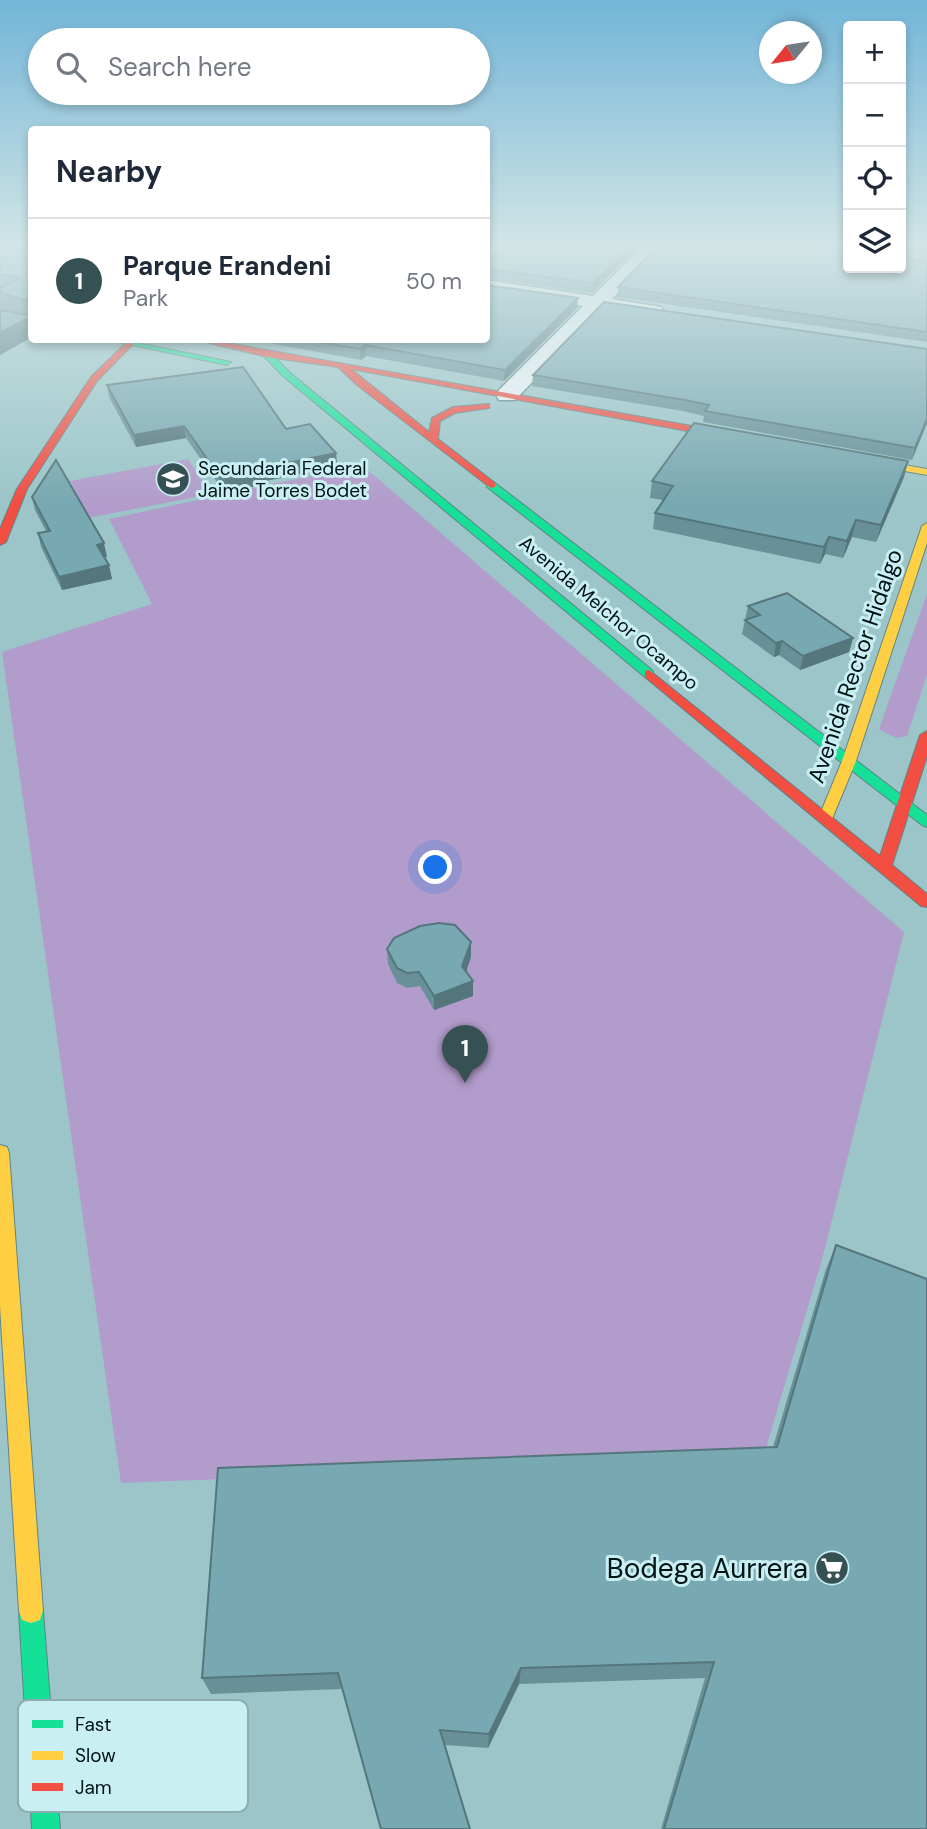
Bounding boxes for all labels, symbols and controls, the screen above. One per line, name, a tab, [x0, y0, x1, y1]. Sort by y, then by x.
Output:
north arrow	[759, 21, 822, 84]
map controls	[843, 21, 906, 273]
button: +	[843, 21, 906, 84]
search box	[28, 28, 490, 105]
icon: search	[52, 48, 90, 86]
text: Search here	[108, 50, 251, 84]
button: −	[843, 84, 906, 147]
button: locate	[843, 147, 906, 210]
text: Nearby	[56, 152, 162, 191]
button: layers	[843, 210, 906, 273]
text: Parque Erandeni	[123, 249, 332, 283]
text: 1	[75, 266, 83, 296]
text: 50 m	[406, 266, 462, 296]
text: Park	[123, 283, 168, 313]
place label: Secundaria Federal Jaime Torres Bodet	[198, 456, 367, 503]
school or university icon: Secundaria Federal Jaime Torres Bodet	[154, 460, 192, 498]
street label: Avenida Melchor Ocampo	[514, 530, 704, 696]
street label: Avenida Rector Hidalgo	[801, 545, 909, 787]
your location	[418, 850, 452, 884]
pin: 1	[442, 1025, 488, 1083]
supermarket icon: Bodega Aurrera	[813, 1549, 851, 1587]
place label: Bodega Aurrera	[607, 1550, 808, 1587]
legend	[18, 1700, 248, 1812]
text: Fast	[75, 1712, 111, 1737]
text: Slow	[75, 1743, 116, 1768]
text: Jam	[75, 1775, 112, 1800]

